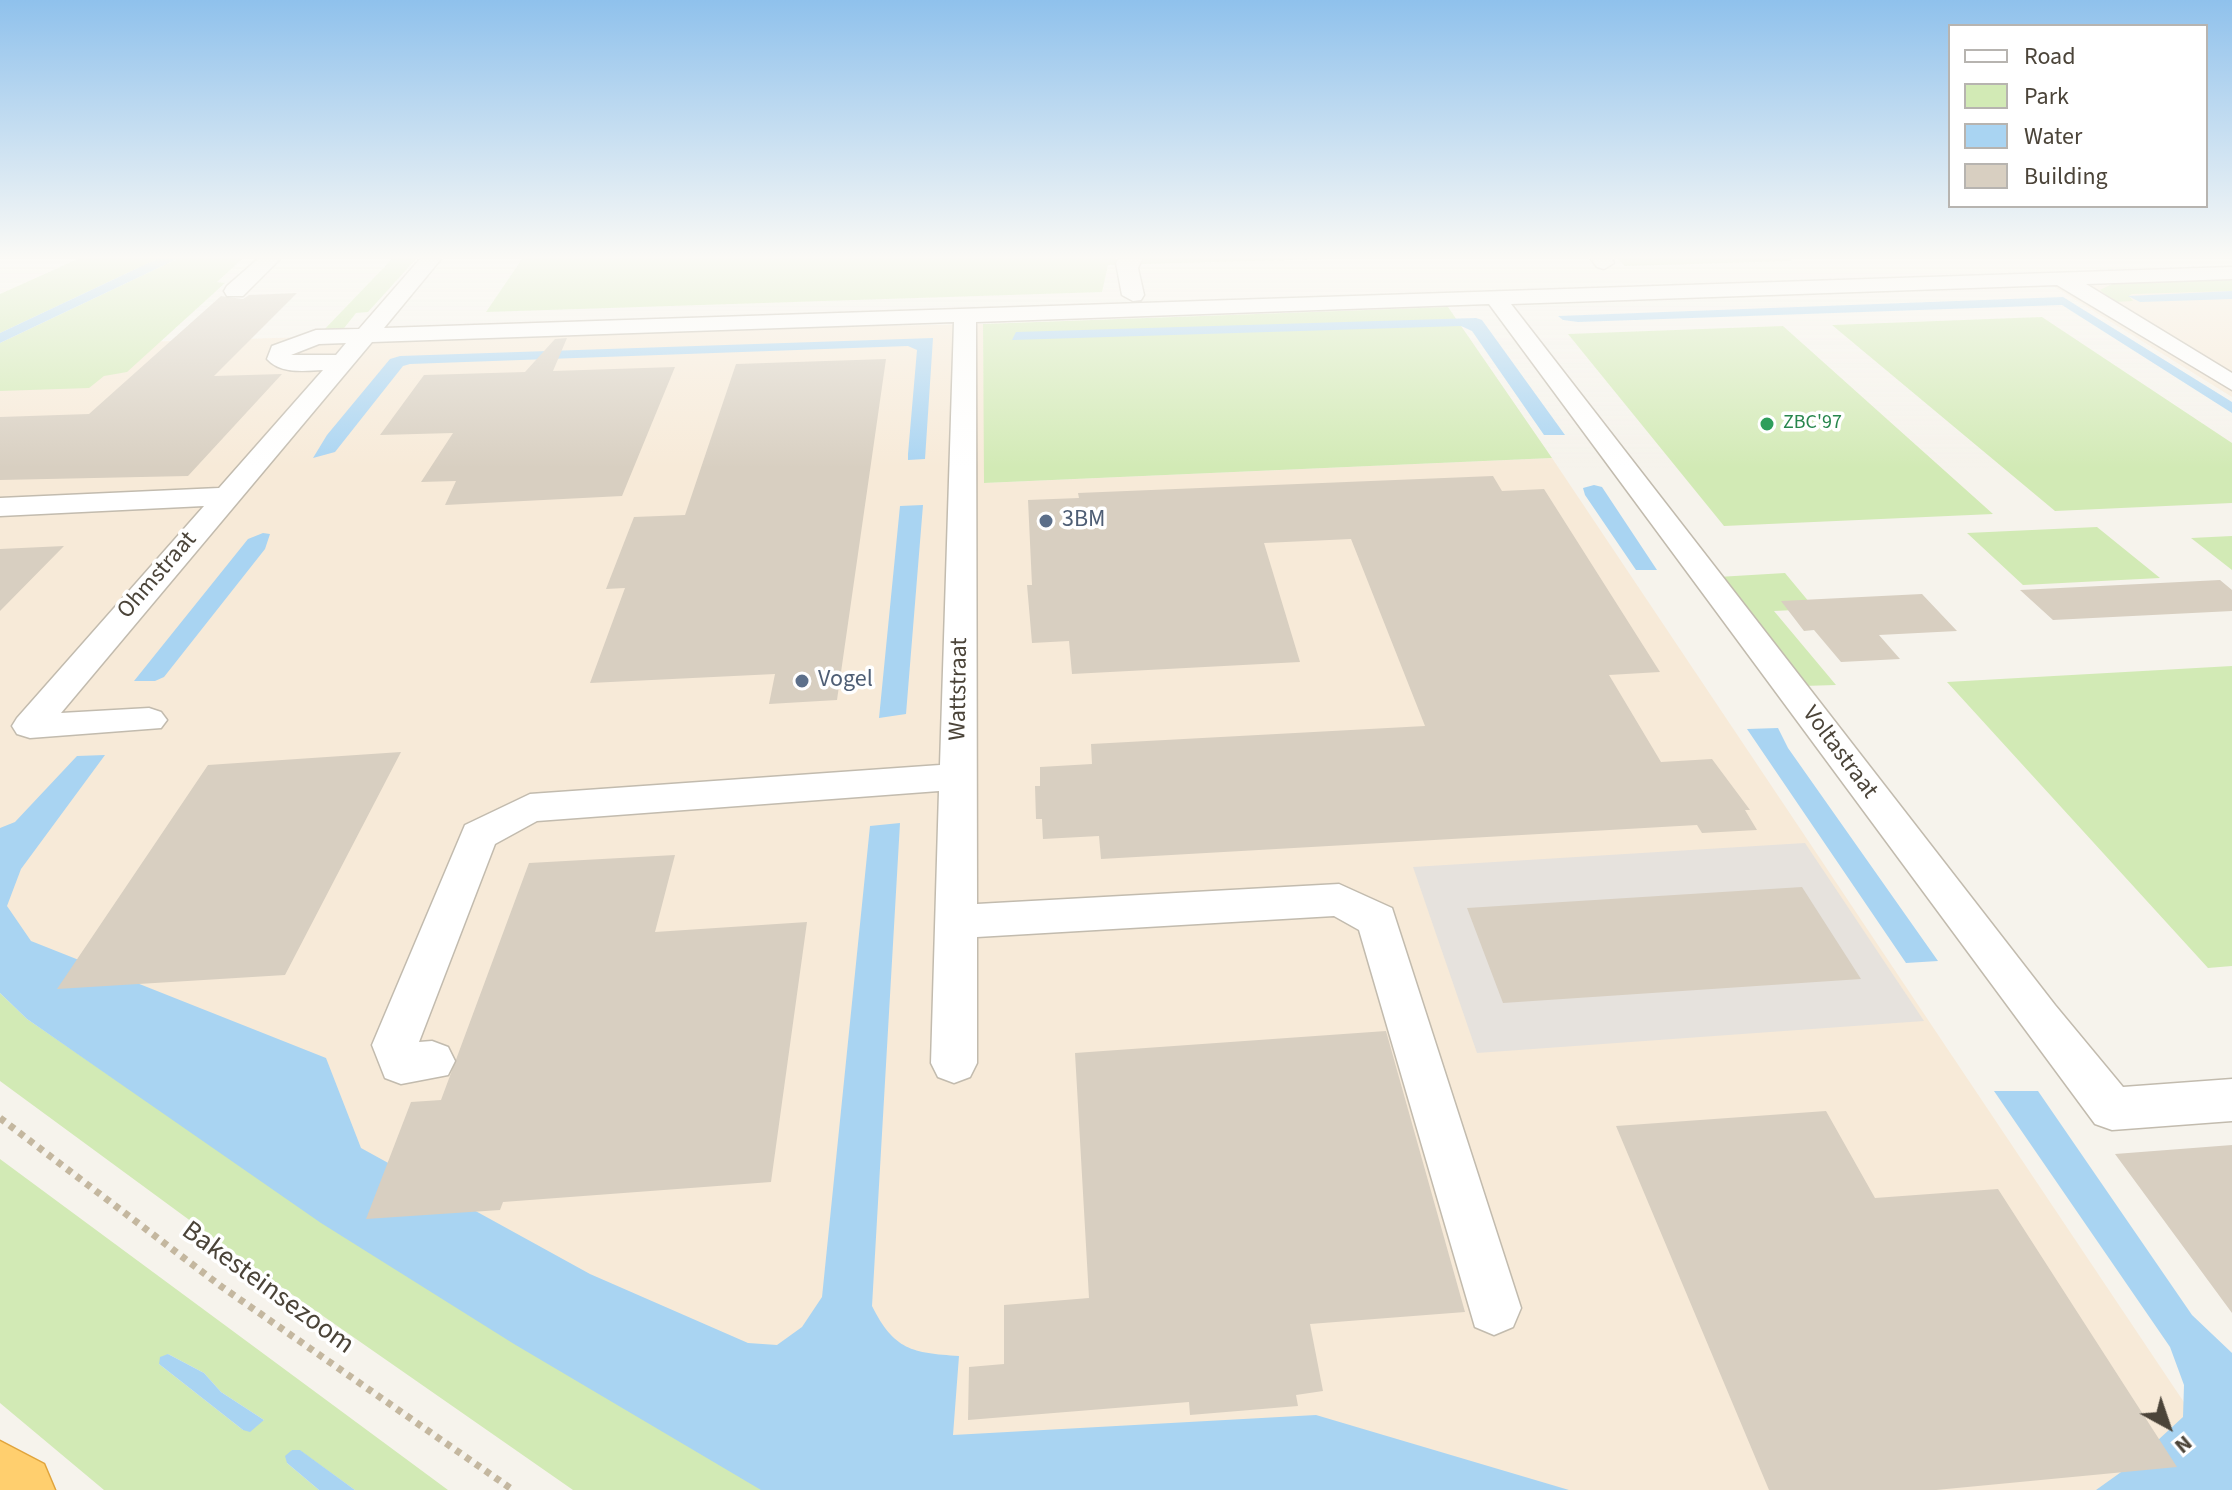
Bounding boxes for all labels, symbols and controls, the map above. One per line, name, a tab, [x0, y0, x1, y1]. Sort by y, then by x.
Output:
legend	[1948, 24, 2208, 208]
text: Road	[2024, 39, 2076, 74]
text: Park	[2024, 79, 2069, 114]
text: Water	[2024, 119, 2082, 154]
text: Building	[2024, 159, 2108, 194]
place label: ZBC'97	[1783, 412, 1842, 436]
marker: ZBC'97	[1758, 415, 1776, 433]
place label: 3BM	[1062, 507, 1105, 535]
marker: 3BM	[1037, 512, 1055, 530]
street label: Ohmstraat	[112, 526, 204, 626]
street label: Wattstraat	[945, 637, 975, 741]
place label: Vogel	[818, 667, 873, 695]
marker: Vogel	[793, 672, 811, 690]
street label: Voltastraat	[1795, 701, 1883, 805]
street label: Bakesteinsezoom	[174, 1215, 360, 1363]
north arrow	[2128, 1386, 2208, 1466]
text: N	[2168, 1427, 2199, 1461]

